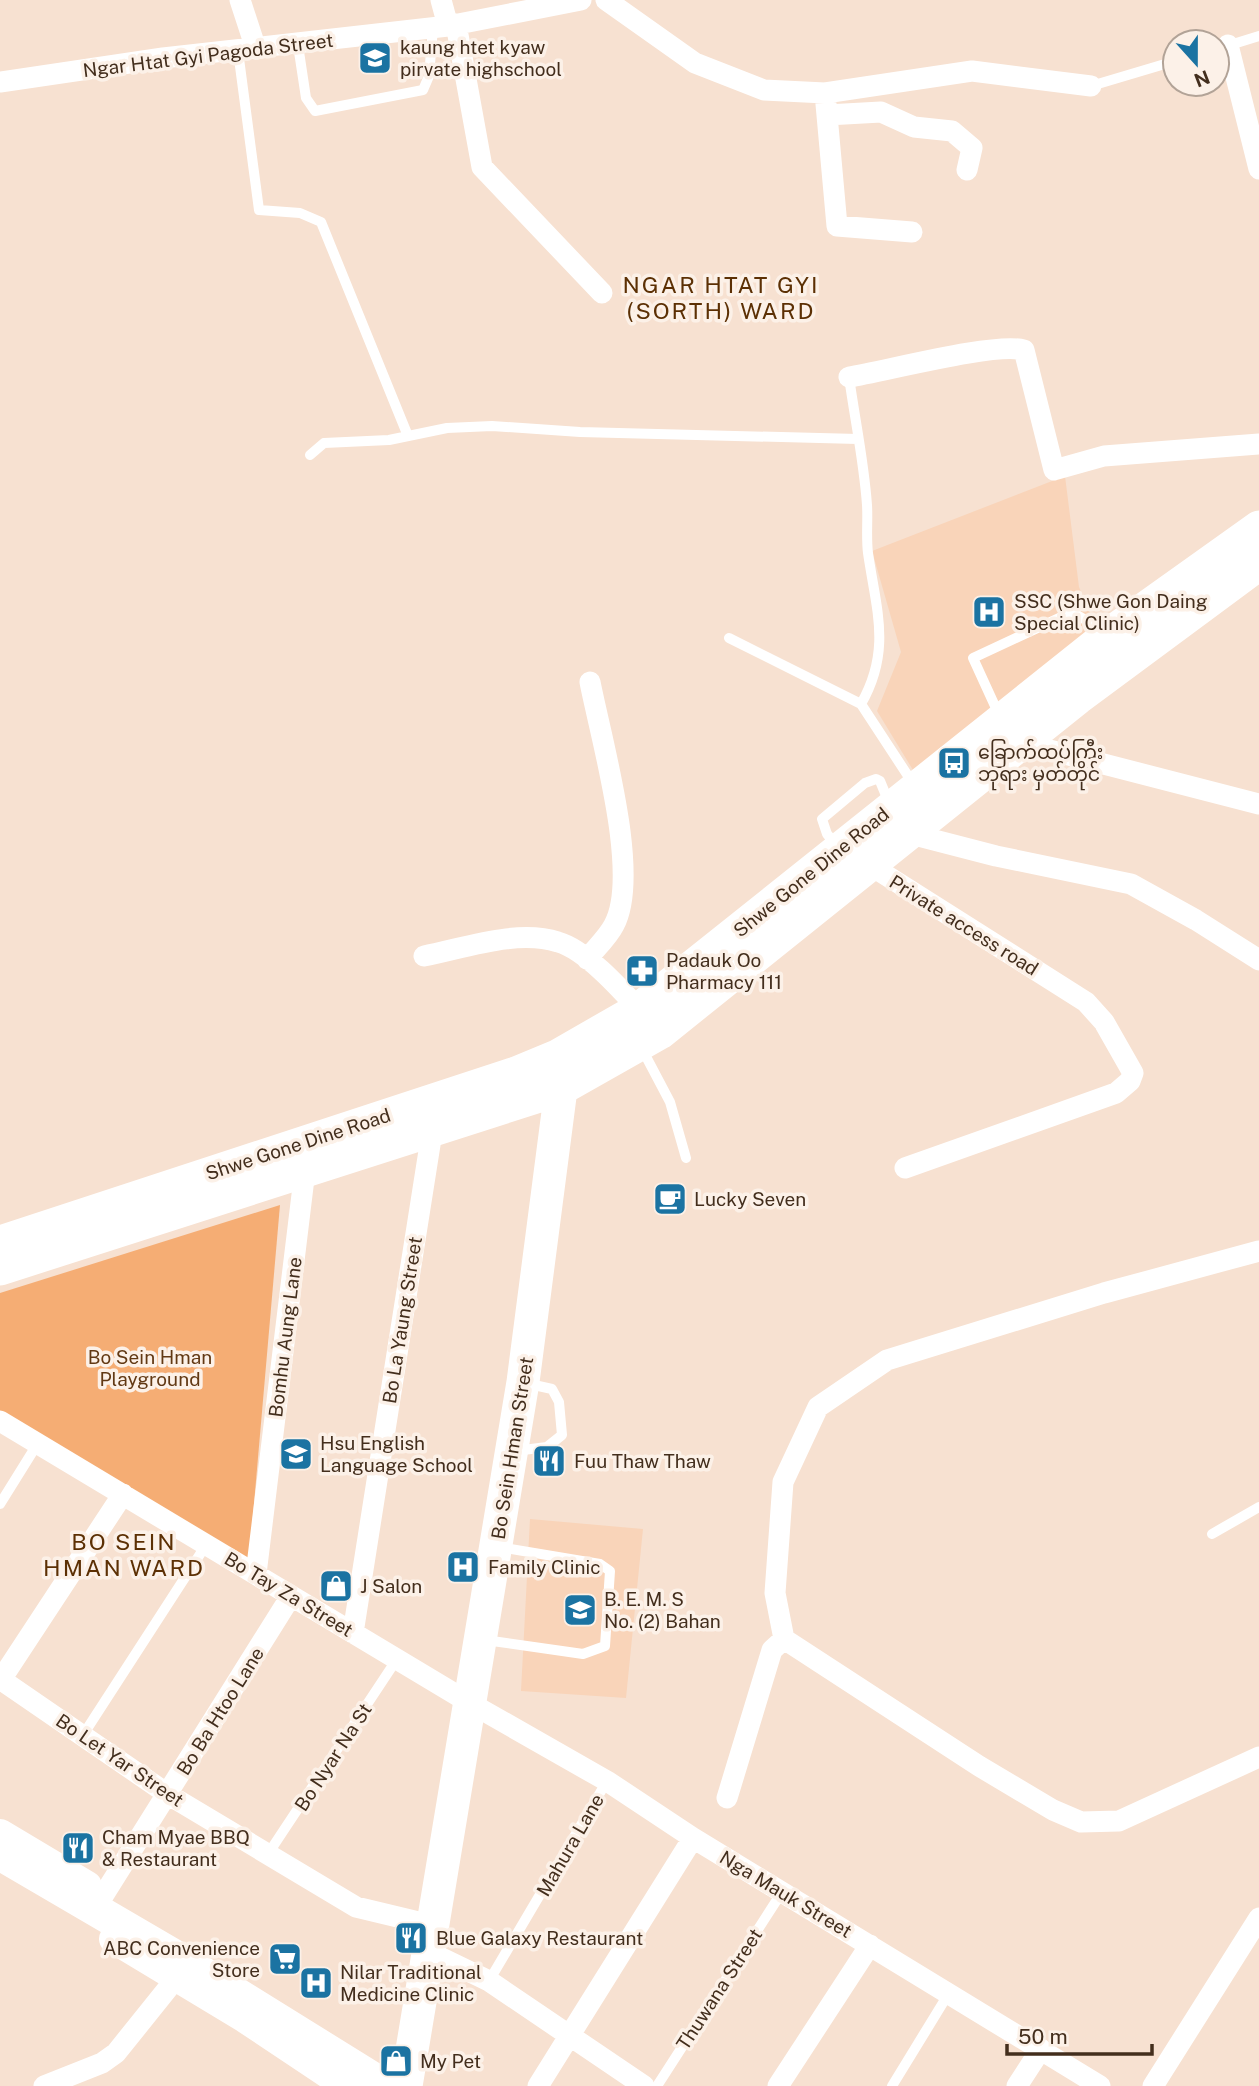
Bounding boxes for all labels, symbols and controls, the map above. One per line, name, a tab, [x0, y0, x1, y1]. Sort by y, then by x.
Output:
north arrow	[1161, 28, 1231, 98]
street label: Ngar Htat Gyi Pagoda Street	[81, 29, 335, 81]
place label: kaung htet kyaw pirvate highschool	[400, 36, 562, 80]
school or university icon: kaung htet kyaw pirvate highschool	[356, 39, 394, 77]
text: N	[1191, 66, 1213, 92]
district label: NGAR HTAT GYI (SORTH) WARD	[623, 271, 819, 324]
place label: SSC (Shwe Gon Daing Special Clinic)	[1014, 590, 1208, 634]
hospital icon: SSC (Shwe Gon Daing Special Clinic)	[970, 593, 1008, 631]
place label: ခြောက်ထပ်ကြီး ဘုရား မှတ်တိုင်	[978, 738, 1103, 791]
bus stop icon: ခြောက်ထပ်ကြီး ဘုရား မှတ်တိုင်	[935, 744, 973, 782]
street label: Shwe Gone Dine Road	[729, 803, 893, 941]
street label: Private access road	[886, 870, 1042, 980]
place label: Padauk Oo Pharmacy 111	[666, 949, 782, 993]
pharmacy icon: Padauk Oo Pharmacy 111	[623, 952, 661, 990]
street label: Shwe Gone Dine Road	[203, 1104, 393, 1184]
cafe icon: Lucky Seven	[651, 1180, 689, 1218]
place label: Lucky Seven	[694, 1188, 806, 1210]
street label: Bo La Yaung Street	[378, 1235, 426, 1405]
street label: Bomhu Aung Lane	[264, 1256, 306, 1418]
park label: Bo Sein Hman Playground	[88, 1346, 212, 1390]
street label: Bo Sein Hman Street	[487, 1355, 537, 1541]
place label: Hsu English Language School	[320, 1432, 473, 1476]
school or university icon: Hsu English Language School	[277, 1435, 315, 1473]
restaurant icon: Fuu Thaw Thaw	[530, 1442, 568, 1480]
place label: Fuu Thaw Thaw	[574, 1450, 711, 1472]
district label: BO SEIN HMAN WARD	[43, 1528, 205, 1581]
street label: Bo Tay Za Street	[221, 1547, 357, 1641]
hospital icon: Family Clinic	[444, 1548, 482, 1586]
place label: Family Clinic	[488, 1556, 601, 1578]
shop icon: J Salon	[317, 1567, 355, 1605]
place label: J Salon	[360, 1575, 422, 1597]
place label: B. E. M. S No. (2) Bahan	[604, 1588, 721, 1632]
school or university icon: B. E. M. S No. (2) Bahan	[561, 1591, 599, 1629]
street label: Bo Ba Htoo Lane	[172, 1643, 268, 1779]
street label: Bo Nyar Na St	[290, 1699, 376, 1815]
street label: Bo Let Yar Street	[52, 1709, 188, 1811]
street label: Mahura Lane	[532, 1790, 608, 1900]
place label: Cham Myae BBQ & Restaurant	[102, 1826, 250, 1870]
restaurant icon: Cham Myae BBQ & Restaurant	[59, 1829, 97, 1867]
street label: Nga Mauk Street	[716, 1846, 856, 1942]
restaurant icon: Blue Galaxy Restaurant	[392, 1919, 430, 1957]
street label: Thuwana Street	[672, 1924, 766, 2054]
place label: Blue Galaxy Restaurant	[436, 1927, 643, 1949]
place label: ABC Convenience Store	[103, 1937, 260, 1981]
supermarket icon: ABC Convenience Store	[266, 1940, 304, 1978]
place label: Nilar Traditional Medicine Clinic	[340, 1961, 482, 2005]
hospital icon: Nilar Traditional Medicine Clinic	[297, 1964, 335, 2002]
scale bar	[1007, 2012, 1152, 2056]
text: 50 m	[1018, 2024, 1068, 2049]
shop icon: My Pet	[377, 2042, 415, 2080]
place label: My Pet	[420, 2050, 481, 2072]

